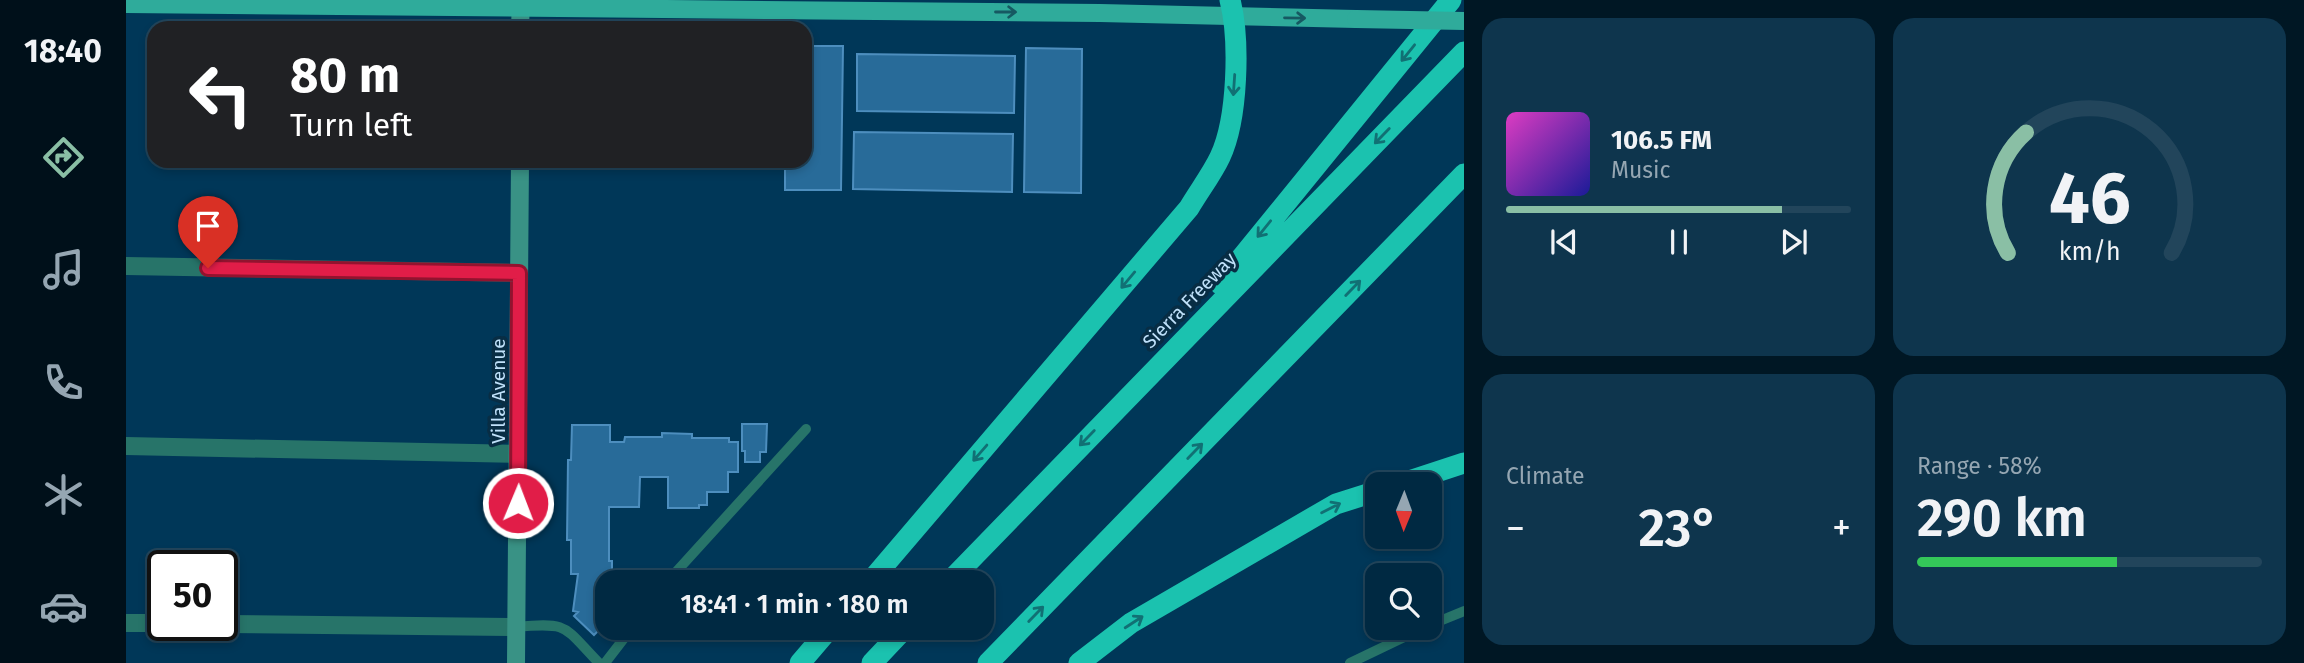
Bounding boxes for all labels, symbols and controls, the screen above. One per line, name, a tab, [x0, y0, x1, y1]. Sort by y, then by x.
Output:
one-way arrow	[994, 6, 1017, 19]
one-way arrow	[1283, 11, 1306, 25]
text: 18:40	[24, 32, 102, 70]
one-way arrow	[1401, 43, 1416, 61]
text: 80 m	[290, 46, 400, 105]
icon: left	[175, 49, 266, 140]
one-way arrow	[1227, 74, 1240, 97]
text: Turn left	[290, 106, 412, 144]
text: 106.5 FM	[1611, 125, 1712, 156]
one-way arrow	[1374, 127, 1391, 144]
icon: directions	[39, 133, 88, 182]
text: 46	[2048, 155, 2131, 242]
text: Music	[1611, 156, 1671, 184]
pin	[178, 196, 238, 268]
icon: arrive	[189, 207, 227, 245]
one-way arrow	[1257, 220, 1272, 238]
icon: previous	[1545, 223, 1583, 261]
icon: pause	[1660, 223, 1698, 261]
icon: next	[1775, 223, 1813, 261]
text: km/h	[2059, 237, 2120, 267]
icon: music	[39, 245, 88, 294]
street label: Sierra Freeway	[1138, 247, 1241, 353]
one-way arrow	[1120, 271, 1136, 289]
one-way arrow	[1345, 280, 1362, 297]
street label: Villa Avenue	[487, 338, 510, 444]
icon: phone	[39, 358, 88, 407]
one-way arrow	[1079, 429, 1096, 446]
one-way arrow	[1186, 443, 1203, 460]
one-way arrow	[972, 444, 988, 462]
text: Range · 58%	[1917, 452, 2042, 480]
text: Climate	[1506, 462, 1585, 490]
position arrow	[481, 466, 555, 540]
icon: climate	[39, 470, 88, 519]
north arrow	[1365, 472, 1442, 550]
map controls	[1365, 472, 1442, 640]
text: 290 km	[1917, 487, 2087, 550]
text: 23°	[1638, 497, 1719, 560]
one-way arrow	[1320, 501, 1340, 515]
text: −	[1506, 505, 1525, 551]
text: +	[1832, 505, 1851, 551]
speed limit sign: 50	[147, 550, 238, 641]
button: search	[1365, 563, 1442, 640]
icon: car	[39, 582, 88, 631]
text: 18:41 · 1 min · 180 m	[680, 589, 909, 620]
one-way arrow	[1027, 606, 1044, 623]
one-way arrow	[1123, 615, 1143, 629]

